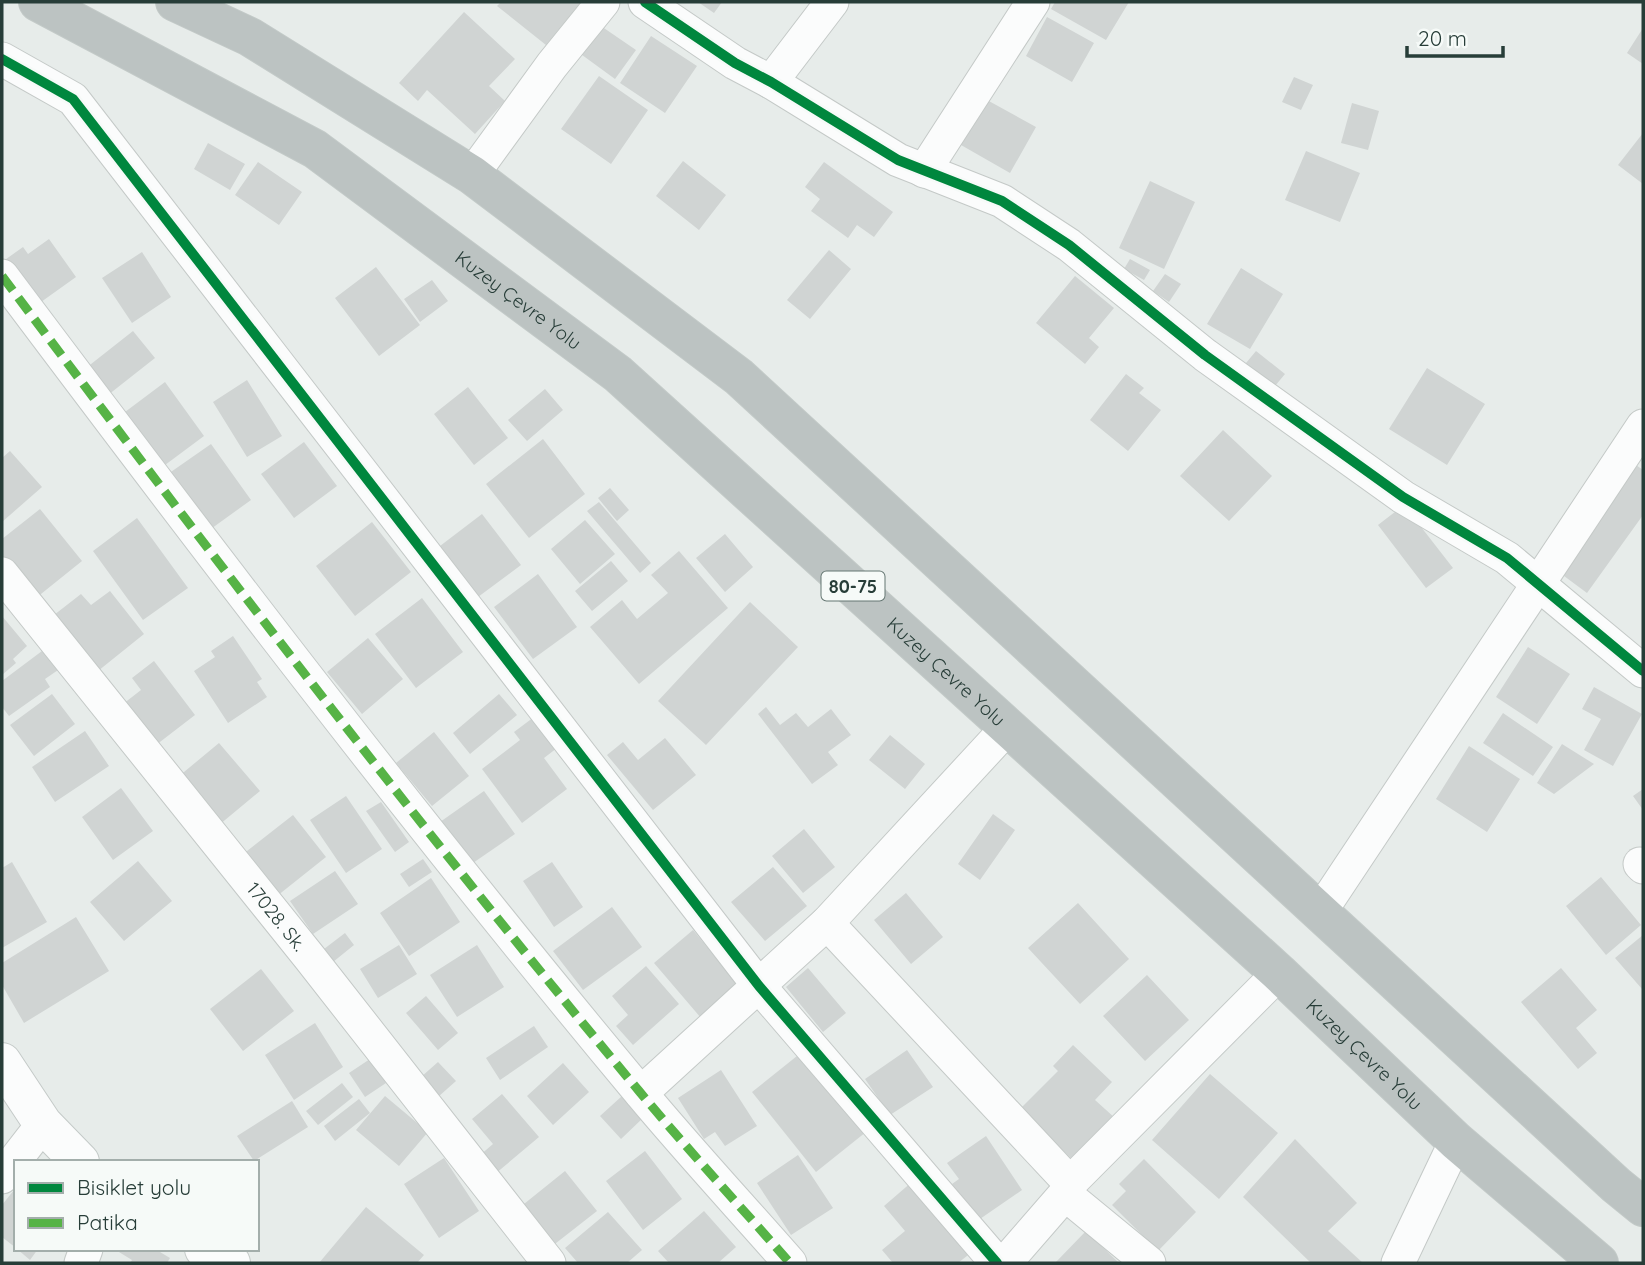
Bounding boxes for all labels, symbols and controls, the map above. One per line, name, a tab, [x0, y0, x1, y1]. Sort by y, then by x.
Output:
scale bar	[1407, 14, 1503, 58]
text: 20 m	[1418, 25, 1467, 51]
street label: Kuzey Çevre Yolu	[451, 245, 586, 355]
road number: 80-75	[822, 572, 884, 600]
street label: Kuzey Çevre Yolu	[882, 612, 1010, 731]
street label: 17028. Sk.	[242, 877, 312, 956]
street label: Kuzey Çevre Yolu	[1301, 993, 1428, 1115]
legend	[14, 1160, 259, 1251]
text: Bisiklet yolu	[77, 1174, 191, 1200]
text: Patika	[77, 1209, 138, 1235]

